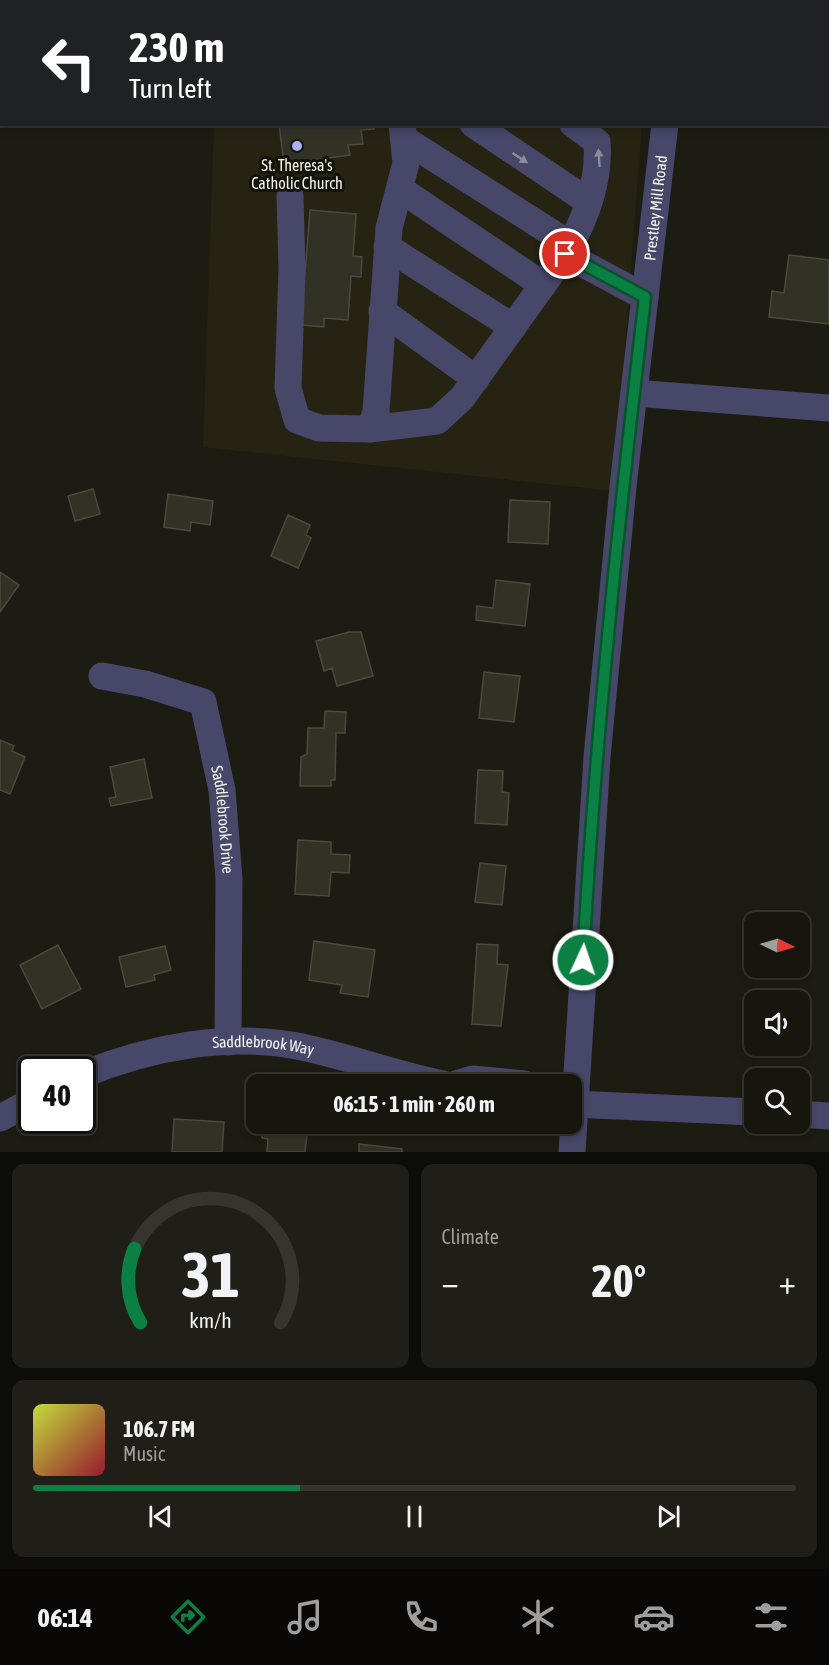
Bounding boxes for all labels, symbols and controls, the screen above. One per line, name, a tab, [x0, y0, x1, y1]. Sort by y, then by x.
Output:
text: 230 m	[129, 23, 224, 71]
icon: left	[30, 24, 108, 102]
text: Turn left	[129, 73, 212, 104]
marker: St. Theresa's Catholic Church	[290, 139, 304, 153]
one-way arrow	[594, 148, 603, 167]
one-way arrow	[512, 152, 528, 164]
street label: Prestley Mill Road	[640, 154, 670, 261]
place label: St. Theresa's Catholic Church	[251, 156, 343, 192]
pin	[539, 228, 590, 279]
icon: arrive	[548, 237, 581, 270]
street label: Saddlebrook Drive	[208, 764, 238, 874]
north arrow	[744, 912, 810, 978]
map controls	[744, 912, 810, 1134]
position arrow	[551, 928, 615, 992]
button: sound	[744, 990, 810, 1056]
street label: Saddlebrook Way	[212, 1032, 316, 1060]
speed limit sign: 40	[18, 1056, 96, 1134]
button: search	[744, 1068, 810, 1134]
text: 06:15 · 1 min · 260 m	[333, 1091, 495, 1117]
text: Climate	[442, 1225, 499, 1248]
text: 31	[181, 1239, 240, 1310]
text: 20°	[591, 1255, 646, 1307]
text: −	[442, 1263, 459, 1301]
text: +	[779, 1263, 796, 1301]
text: km/h	[189, 1308, 232, 1333]
text: 106.7 FM	[123, 1416, 195, 1442]
text: Music	[123, 1442, 165, 1465]
icon: previous	[144, 1500, 177, 1533]
icon: pause	[398, 1500, 431, 1533]
icon: next	[652, 1500, 685, 1533]
icon: directions	[167, 1596, 209, 1638]
icon: music	[284, 1596, 326, 1638]
icon: phone	[400, 1596, 442, 1638]
icon: climate	[517, 1596, 559, 1638]
icon: car	[633, 1596, 675, 1638]
icon: filters	[750, 1596, 792, 1638]
text: 06:14	[37, 1602, 93, 1633]

